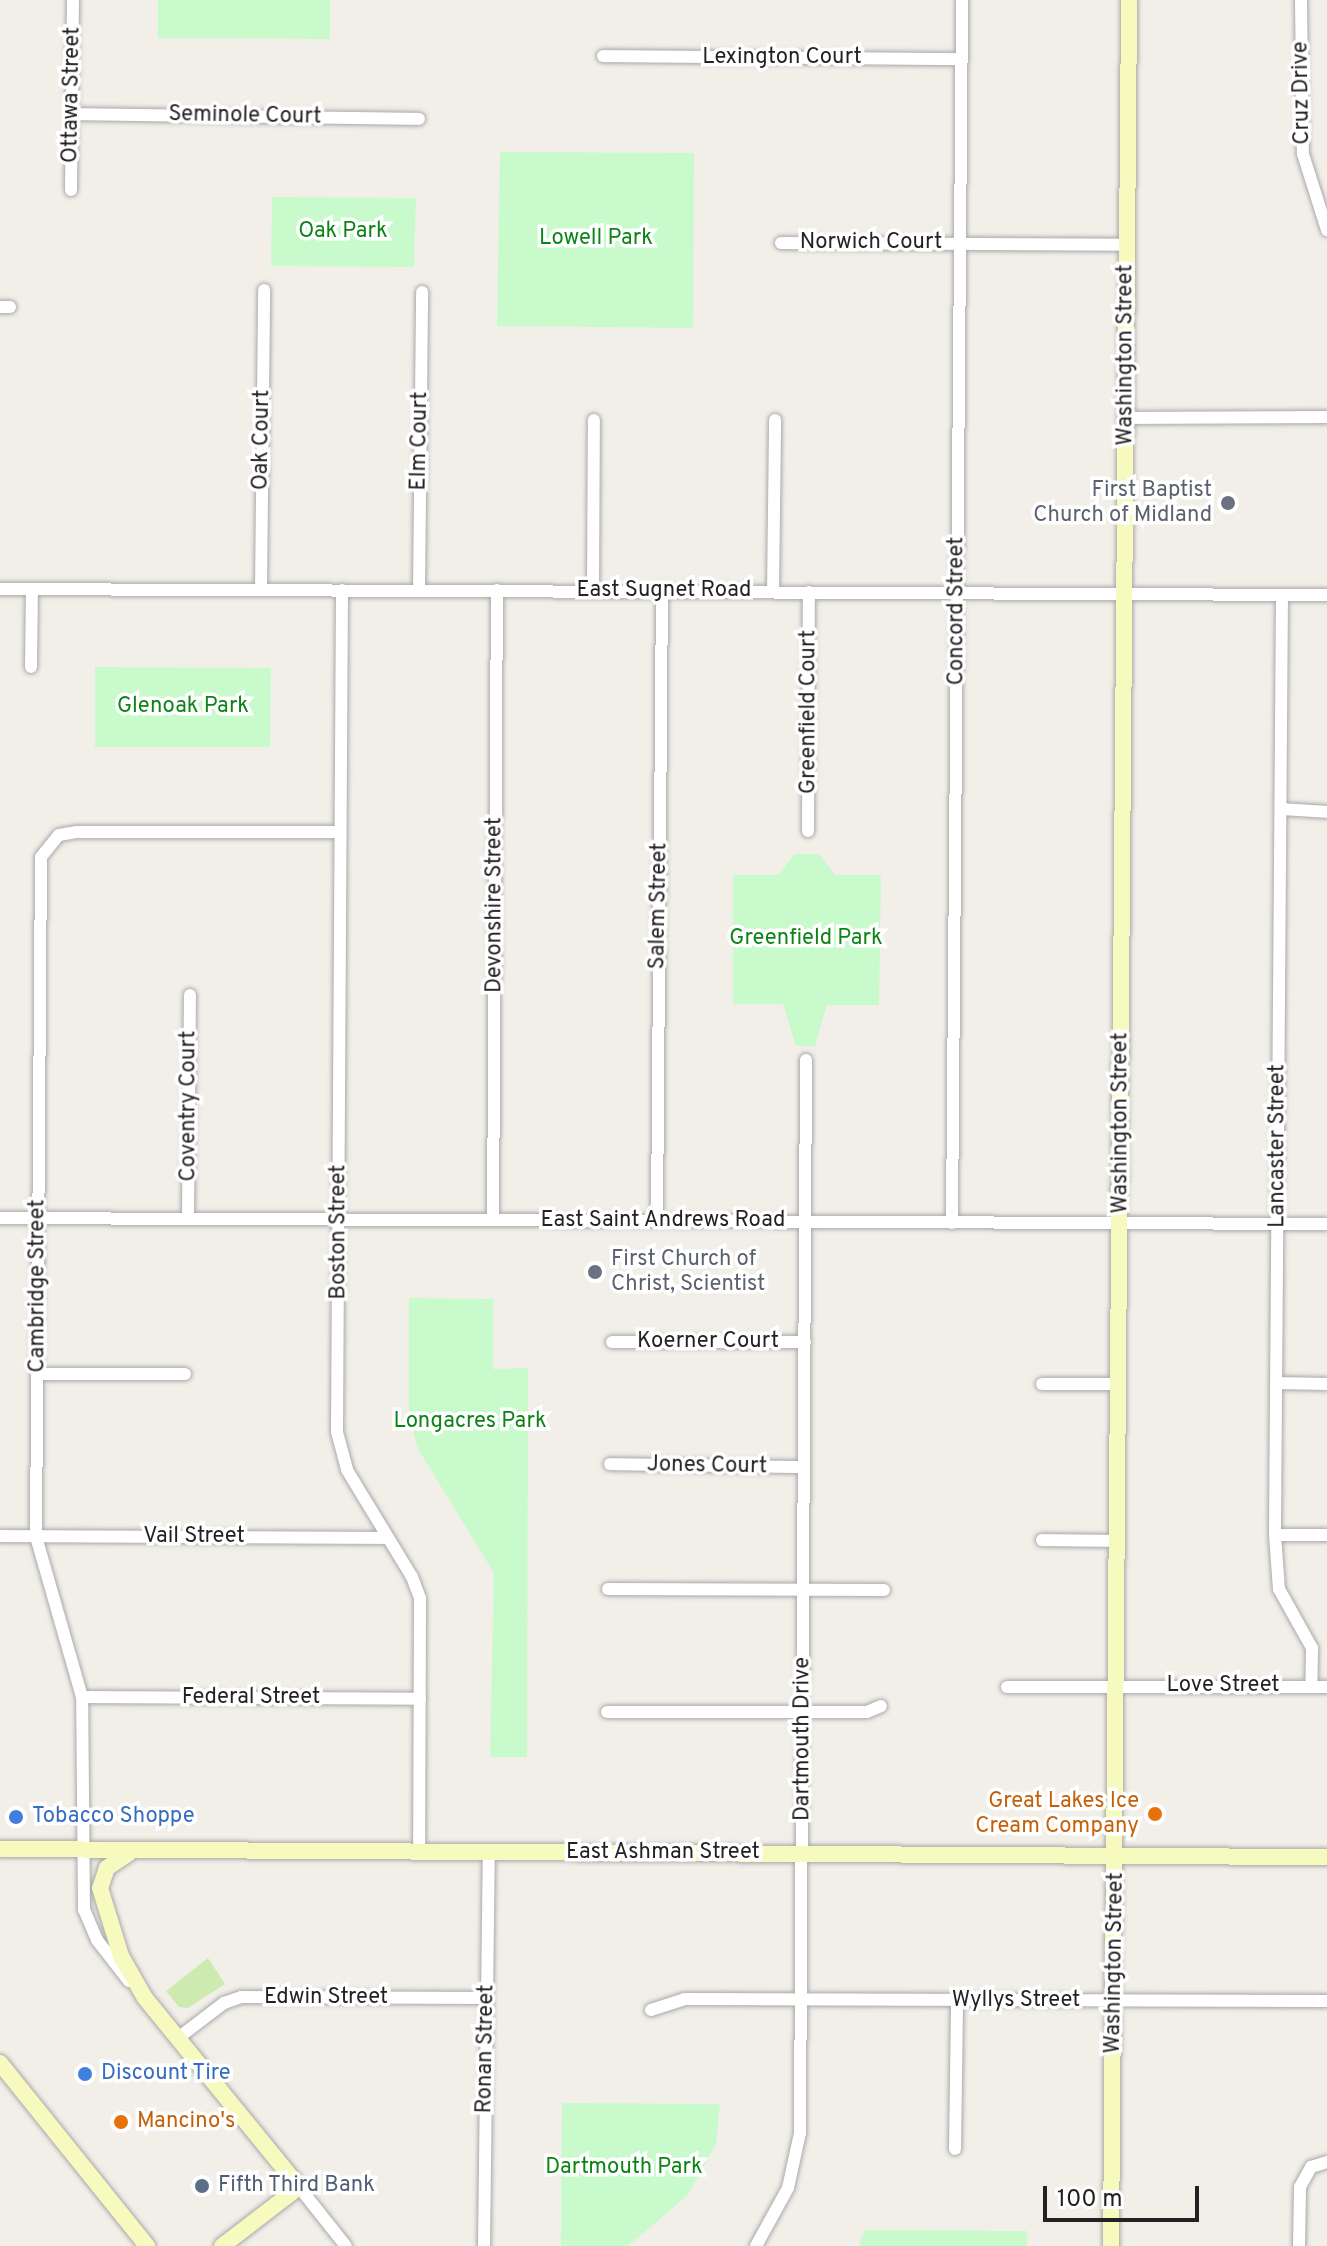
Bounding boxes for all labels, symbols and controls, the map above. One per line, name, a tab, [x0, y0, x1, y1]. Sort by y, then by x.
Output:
street label: Ottawa Street	[58, 27, 86, 163]
street label: Cruz Drive	[1288, 41, 1316, 145]
street label: Lexington Court	[702, 45, 862, 71]
street label: Seminole Court	[168, 101, 322, 131]
park label: Oak Park	[298, 219, 388, 245]
park label: Lowell Park	[539, 226, 653, 252]
street label: Norwich Court	[800, 230, 942, 256]
street label: Washington Street	[1113, 264, 1139, 446]
street label: Oak Court	[248, 390, 276, 490]
street label: Elm Court	[406, 391, 434, 491]
place label: First Baptist Church of Midland	[1033, 477, 1212, 528]
marker: First Baptist Church of Midland	[1219, 494, 1237, 512]
street label: Concord Street	[944, 537, 970, 685]
street label: East Sugnet Road	[577, 578, 751, 604]
street label: Greenfield Court	[796, 630, 822, 794]
park label: Glenoak Park	[117, 694, 249, 720]
street label: Devonshire Street	[482, 817, 508, 993]
street label: Salem Street	[645, 842, 673, 970]
park label: Greenfield Park	[729, 926, 883, 952]
street label: Coventry Court	[176, 1030, 202, 1182]
street label: Washington Street	[1108, 1032, 1134, 1214]
street label: Lancaster Street	[1265, 1064, 1291, 1228]
street label: Boston Street	[326, 1164, 352, 1300]
street label: Cambridge Street	[25, 1199, 51, 1373]
street label: East Saint Andrews Road	[540, 1208, 786, 1234]
place label: First Church of Christ, Scientist	[611, 1246, 765, 1298]
marker: First Church of Christ, Scientist	[586, 1263, 604, 1281]
street label: Koerner Court	[637, 1329, 779, 1355]
park label: Longacres Park	[393, 1409, 547, 1435]
street label: Jones Court	[647, 1452, 767, 1480]
street label: Vail Street	[143, 1524, 245, 1550]
street label: Dartmouth Drive	[790, 1657, 816, 1821]
street label: Love Street	[1166, 1673, 1280, 1699]
street label: Federal Street	[182, 1685, 320, 1711]
place label: Great Lakes Ice Cream Company	[975, 1788, 1139, 1840]
place label: Tobacco Shoppe	[32, 1804, 194, 1830]
marker: Great Lakes Ice Cream Company	[1146, 1805, 1164, 1823]
marker: Tobacco Shoppe	[7, 1808, 25, 1826]
street label: East Ashman Street	[566, 1840, 760, 1866]
street label: Washington Street	[1100, 1872, 1130, 2054]
street label: Ronan Street	[472, 1984, 500, 2114]
street label: Edwin Street	[264, 1985, 388, 2011]
street label: Wyllys Street	[952, 1988, 1080, 2014]
place label: Discount Tire	[101, 2061, 231, 2087]
marker: Discount Tire	[76, 2065, 94, 2083]
place label: Mancino's	[137, 2109, 235, 2135]
marker: Mancino's	[112, 2113, 130, 2131]
park label: Dartmouth Park	[545, 2155, 703, 2181]
scale bar	[1047, 2170, 1203, 2220]
place label: Fifth Third Bank	[218, 2173, 376, 2199]
marker: Fifth Third Bank	[193, 2177, 211, 2195]
text: 100 m	[1057, 2185, 1123, 2215]

